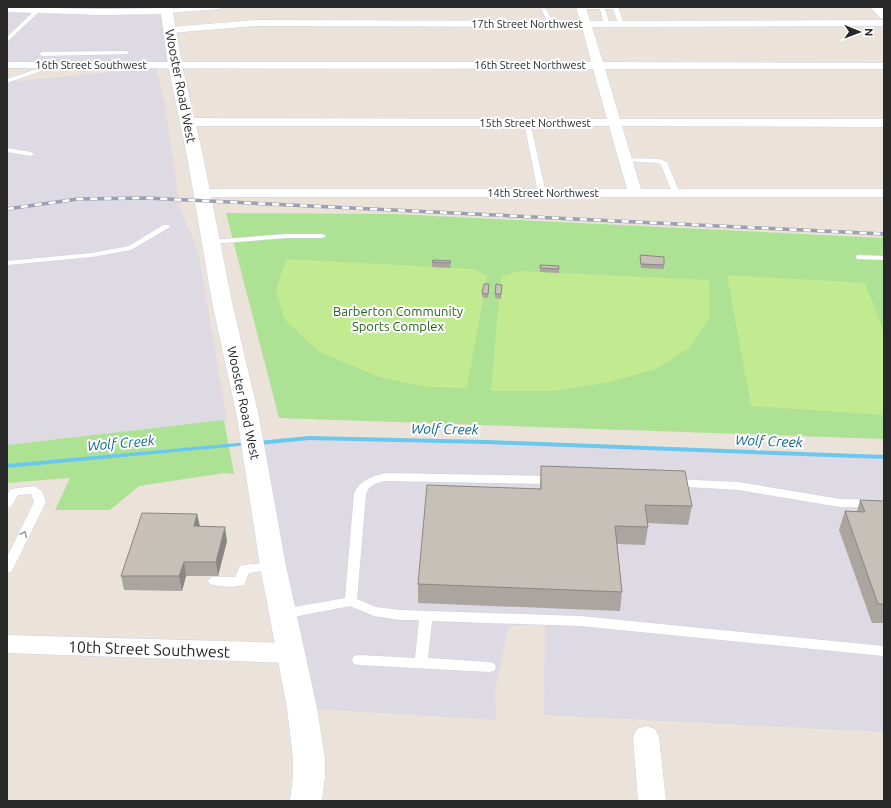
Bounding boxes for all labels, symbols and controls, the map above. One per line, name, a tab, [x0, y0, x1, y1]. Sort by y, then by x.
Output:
north arrow	[839, 12, 879, 52]
street label: 17th Street Northwest	[471, 18, 583, 30]
street label: Wooster Road West	[163, 28, 199, 144]
text: N	[863, 28, 875, 36]
street label: 16th Street Southwest	[35, 59, 147, 71]
street label: 16th Street Northwest	[474, 59, 586, 71]
street label: 15th Street Northwest	[479, 117, 591, 129]
street label: 14th Street Northwest	[487, 187, 599, 199]
park label: Barberton Community Sports Complex	[333, 304, 463, 333]
street label: Wooster Road West	[225, 345, 263, 461]
water label: Wolf Creek	[411, 420, 480, 438]
water label: Wolf Creek	[87, 432, 156, 454]
water label: Wolf Creek	[735, 432, 804, 450]
one-way arrow	[19, 531, 27, 539]
street label: 10th Street Southwest	[68, 637, 231, 661]

